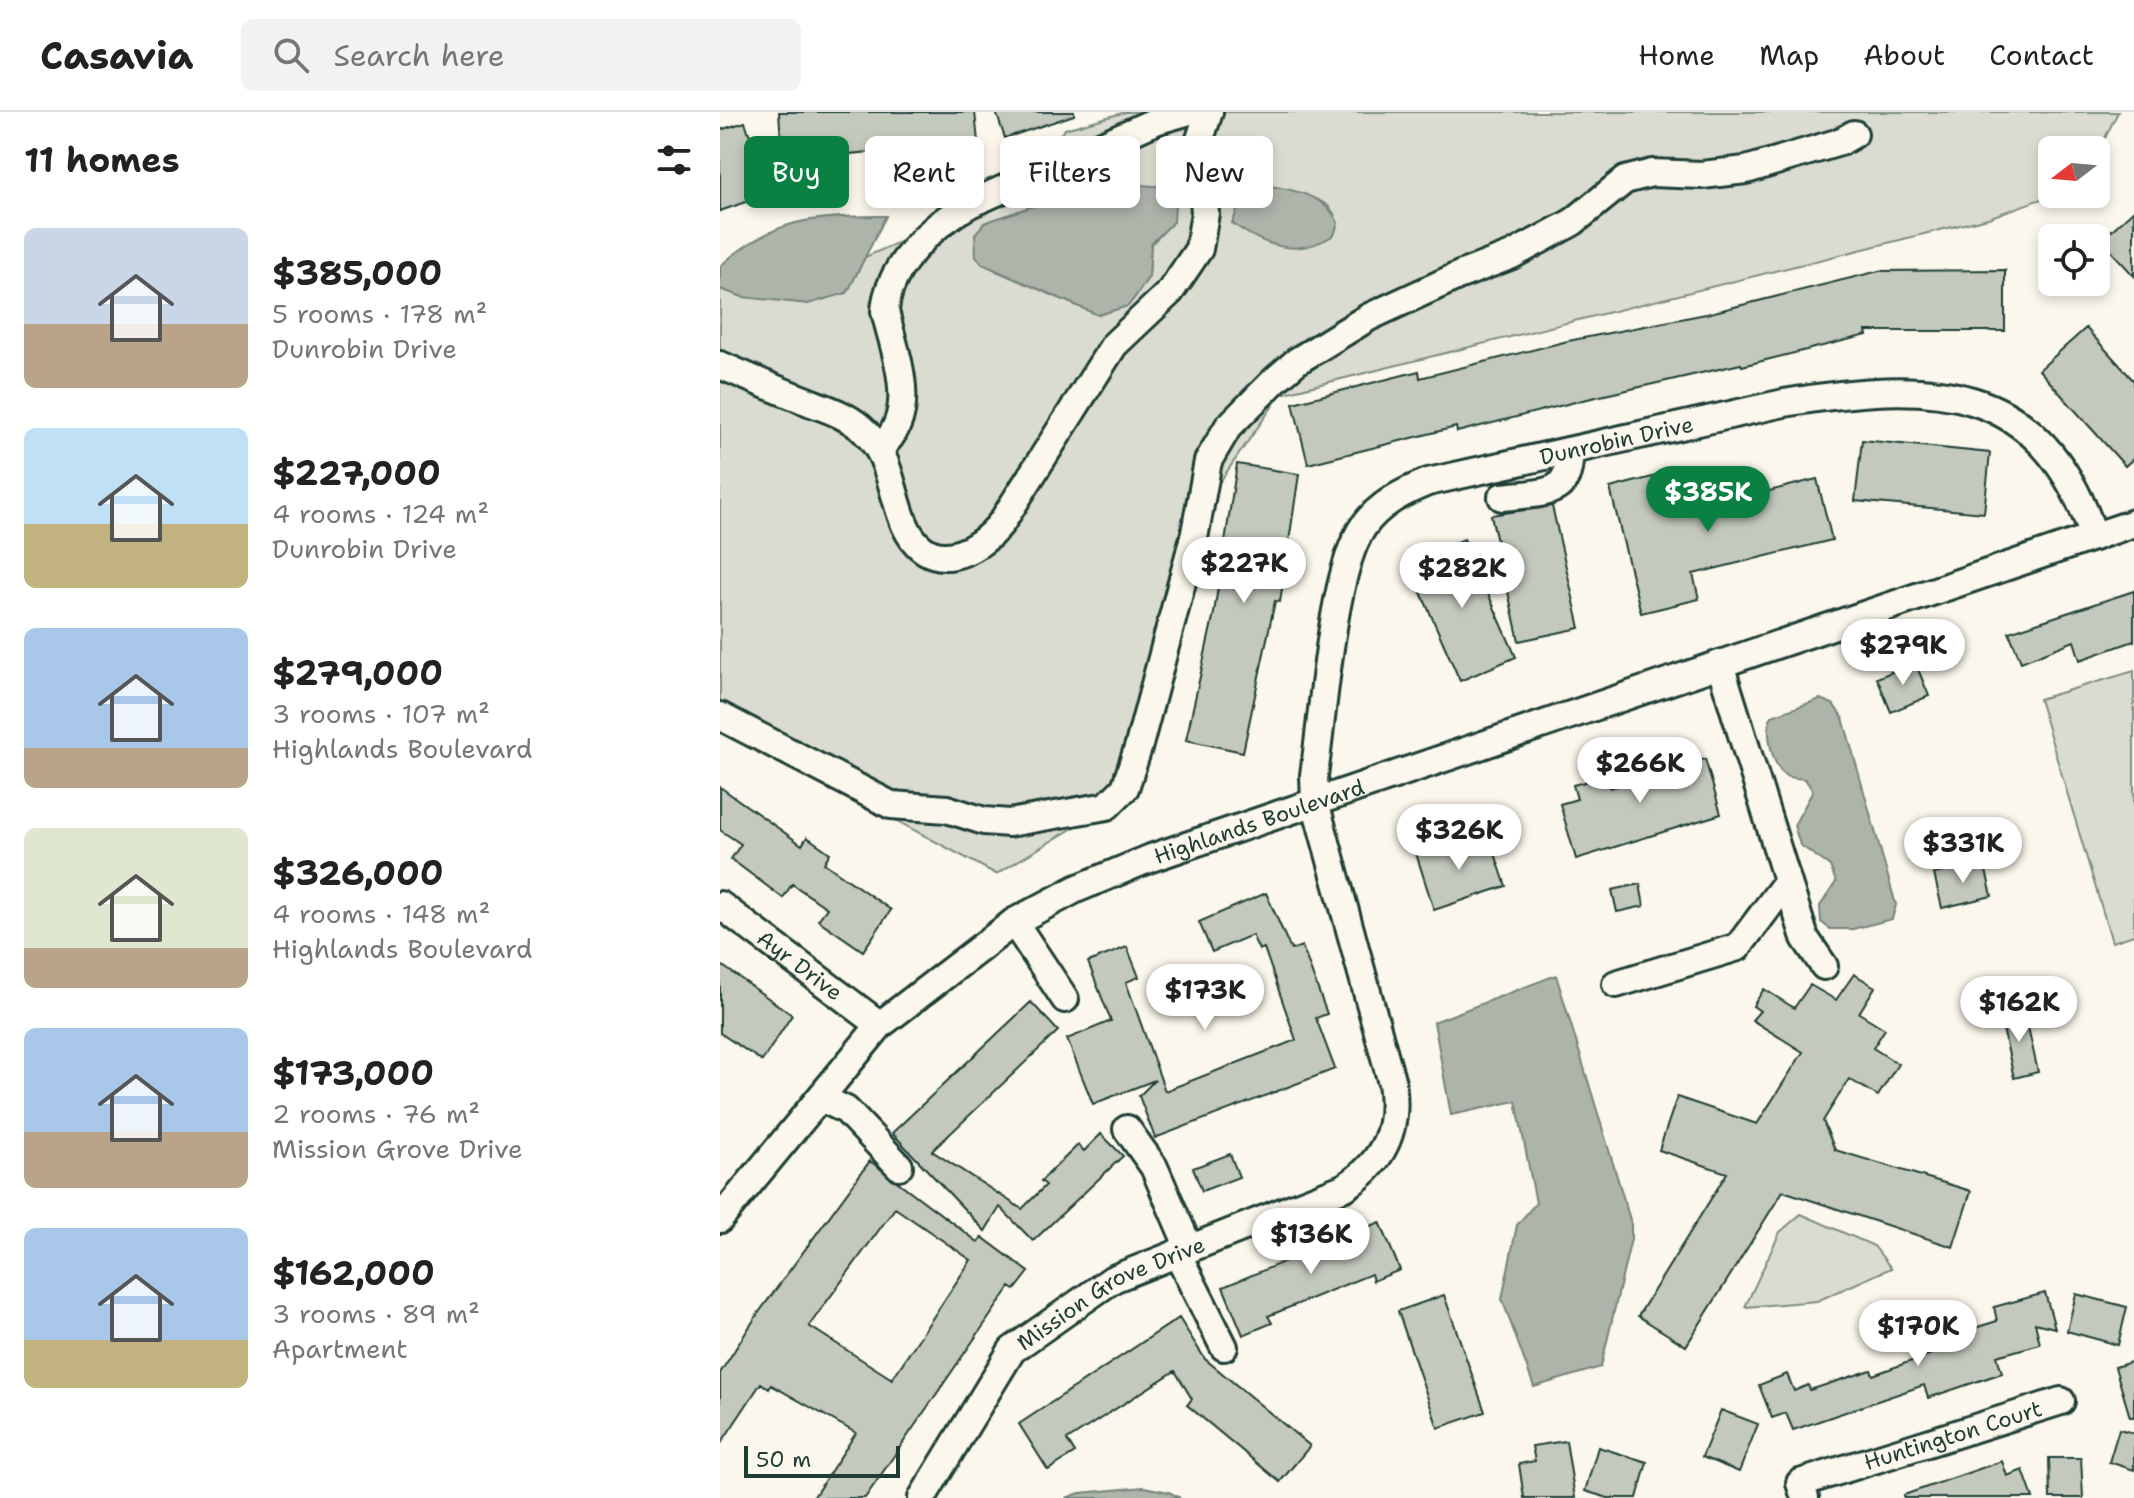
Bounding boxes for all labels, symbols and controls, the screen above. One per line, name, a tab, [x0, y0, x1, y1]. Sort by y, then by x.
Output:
search box	[241, 19, 801, 91]
text: Casavia	[40, 30, 193, 81]
icon: search	[269, 33, 313, 77]
text: Search here	[333, 35, 505, 76]
text: Home	[1638, 36, 1715, 74]
text: Map	[1759, 36, 1819, 74]
text: About	[1863, 36, 1945, 74]
text: Contact	[1989, 36, 2094, 74]
chip: Buy	[744, 136, 849, 208]
chip: Rent	[865, 136, 984, 208]
chip: Filters	[1000, 136, 1140, 208]
chip: New	[1156, 136, 1273, 208]
north arrow	[2038, 136, 2110, 208]
map controls	[2038, 136, 2110, 296]
text: 11 homes	[24, 137, 180, 183]
icon: filters	[652, 138, 696, 182]
button: locate	[2038, 224, 2110, 296]
text: $385,000	[272, 250, 442, 296]
icon: home	[88, 260, 184, 356]
text: 5 rooms · 178 m²	[272, 296, 488, 331]
text: Dunrobin Drive	[272, 331, 457, 366]
street label: Dunrobin Drive	[1537, 409, 1696, 471]
text: $227,000	[272, 450, 441, 496]
icon: home	[88, 460, 184, 556]
pin: $385K	[1652, 466, 1764, 534]
text: $385K	[1664, 474, 1752, 509]
text: 4 rooms · 124 m²	[272, 496, 489, 531]
text: Dunrobin Drive	[272, 531, 457, 566]
pin: $227K	[1188, 537, 1300, 605]
pin: $282K	[1406, 542, 1518, 610]
text: $227K	[1200, 545, 1288, 580]
text: $282K	[1418, 550, 1506, 585]
pin: $279K	[1847, 619, 1959, 687]
text: $279K	[1859, 627, 1947, 662]
text: $279,000	[272, 650, 443, 696]
icon: home	[88, 660, 184, 756]
text: 3 rooms · 107 m²	[272, 696, 490, 731]
text: Highlands Boulevard	[272, 731, 532, 766]
pin: $266K	[1584, 737, 1696, 805]
text: $266K	[1595, 745, 1685, 780]
street label: Highlands Boulevard	[1150, 772, 1368, 870]
pin: $326K	[1403, 804, 1515, 872]
text: $326K	[1415, 812, 1503, 847]
pin: $331K	[1907, 817, 2019, 885]
text: $331K	[1922, 825, 2004, 860]
text: $326,000	[272, 850, 444, 896]
icon: home	[88, 860, 184, 956]
text: 4 rooms · 148 m²	[272, 896, 490, 931]
street label: Ayr Drive	[751, 923, 849, 1007]
text: Highlands Boulevard	[272, 931, 532, 966]
pin: $173K	[1149, 964, 1261, 1032]
text: $173K	[1164, 972, 1246, 1007]
pin: $162K	[1963, 976, 2075, 1044]
text: $162K	[1978, 984, 2060, 1019]
text: $173,000	[272, 1050, 434, 1096]
icon: home	[88, 1060, 184, 1156]
text: 2 rooms · 76 m²	[272, 1096, 480, 1131]
text: Mission Grove Drive	[272, 1131, 523, 1166]
pin: $136K	[1255, 1208, 1367, 1276]
text: $136K	[1270, 1216, 1352, 1251]
street label: Mission Grove Drive	[1011, 1230, 1209, 1357]
text: $162,000	[272, 1250, 435, 1296]
icon: home	[88, 1260, 184, 1356]
text: 3 rooms · 89 m²	[272, 1296, 480, 1331]
pin: $170K	[1862, 1300, 1974, 1368]
text: $170K	[1877, 1308, 1959, 1343]
text: Apartment	[272, 1331, 408, 1366]
street label: Huntington Court	[1860, 1393, 2045, 1477]
scale bar	[744, 1442, 900, 1478]
text: 50 m	[756, 1445, 811, 1474]

